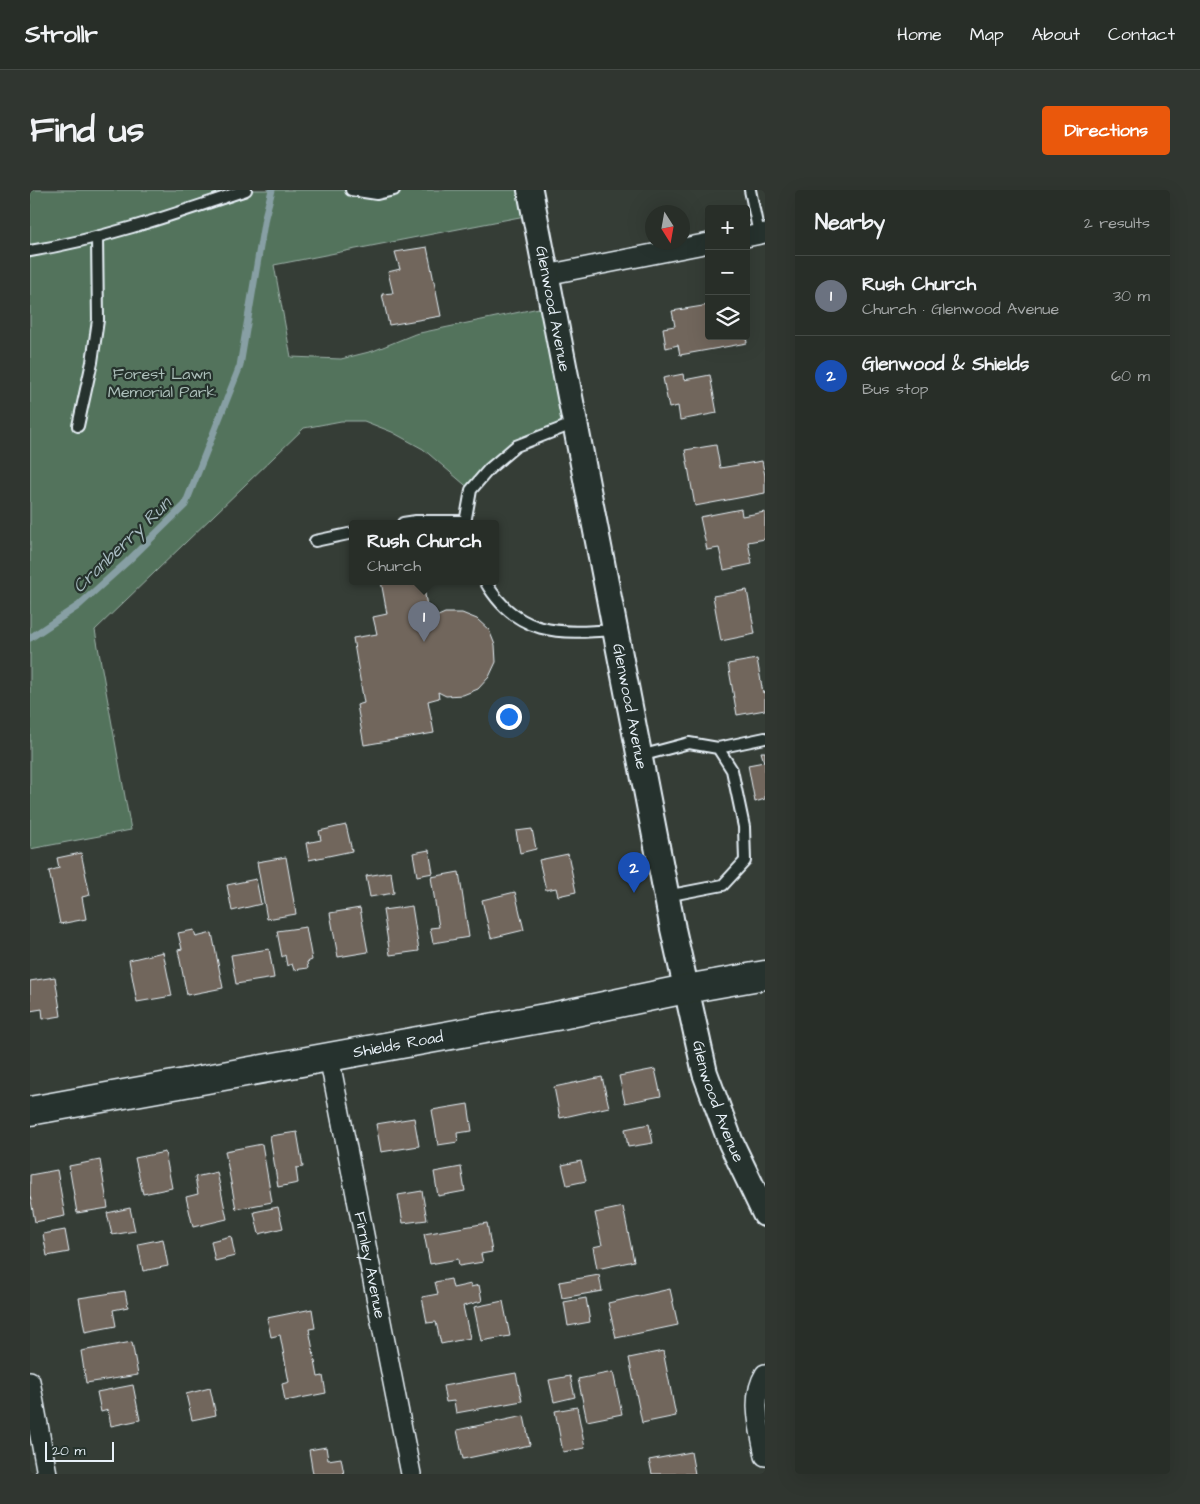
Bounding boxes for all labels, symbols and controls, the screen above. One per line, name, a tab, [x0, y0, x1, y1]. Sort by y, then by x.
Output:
text: Strollr	[25, 18, 98, 52]
text: Home	[897, 22, 942, 47]
text: Map	[970, 22, 1004, 47]
text: About	[1032, 22, 1080, 47]
text: Contact	[1108, 22, 1175, 47]
text: Find us	[30, 106, 144, 155]
button: Directions	[1042, 106, 1170, 155]
north arrow	[645, 205, 690, 250]
map controls	[705, 205, 750, 340]
button: +	[705, 205, 750, 250]
text: Nearby	[815, 208, 885, 237]
text: 2 results	[1084, 212, 1150, 234]
street label: Glenwood Avenue	[530, 244, 576, 374]
button: −	[705, 250, 750, 295]
text: Rush Church	[862, 271, 976, 298]
text: 1	[830, 285, 832, 307]
text: 30 m	[1113, 285, 1150, 307]
button: layers	[705, 295, 750, 340]
text: Church · Glenwood Avenue	[862, 298, 1059, 320]
text: Glenwood & Shields	[862, 351, 1029, 378]
park label: Forest Lawn Memorial Park	[108, 363, 217, 403]
text: 2	[826, 365, 836, 387]
text: 60 m	[1111, 365, 1150, 387]
text: Bus stop	[862, 378, 928, 400]
water label: Cranberry Run	[67, 490, 179, 599]
popup	[349, 520, 499, 585]
text: Rush Church	[367, 528, 481, 555]
text: Church	[367, 555, 421, 577]
pin: 1	[408, 601, 440, 642]
street label: Glenwood Avenue	[607, 642, 653, 772]
your location	[496, 704, 522, 730]
pin: 2	[618, 852, 650, 893]
street label: Shields Road	[351, 1026, 445, 1063]
street label: Glenwood Avenue	[687, 1038, 750, 1166]
street label: Firnley Avenue	[349, 1210, 391, 1321]
scale bar	[45, 1439, 114, 1462]
text: 20 m	[52, 1441, 85, 1461]

